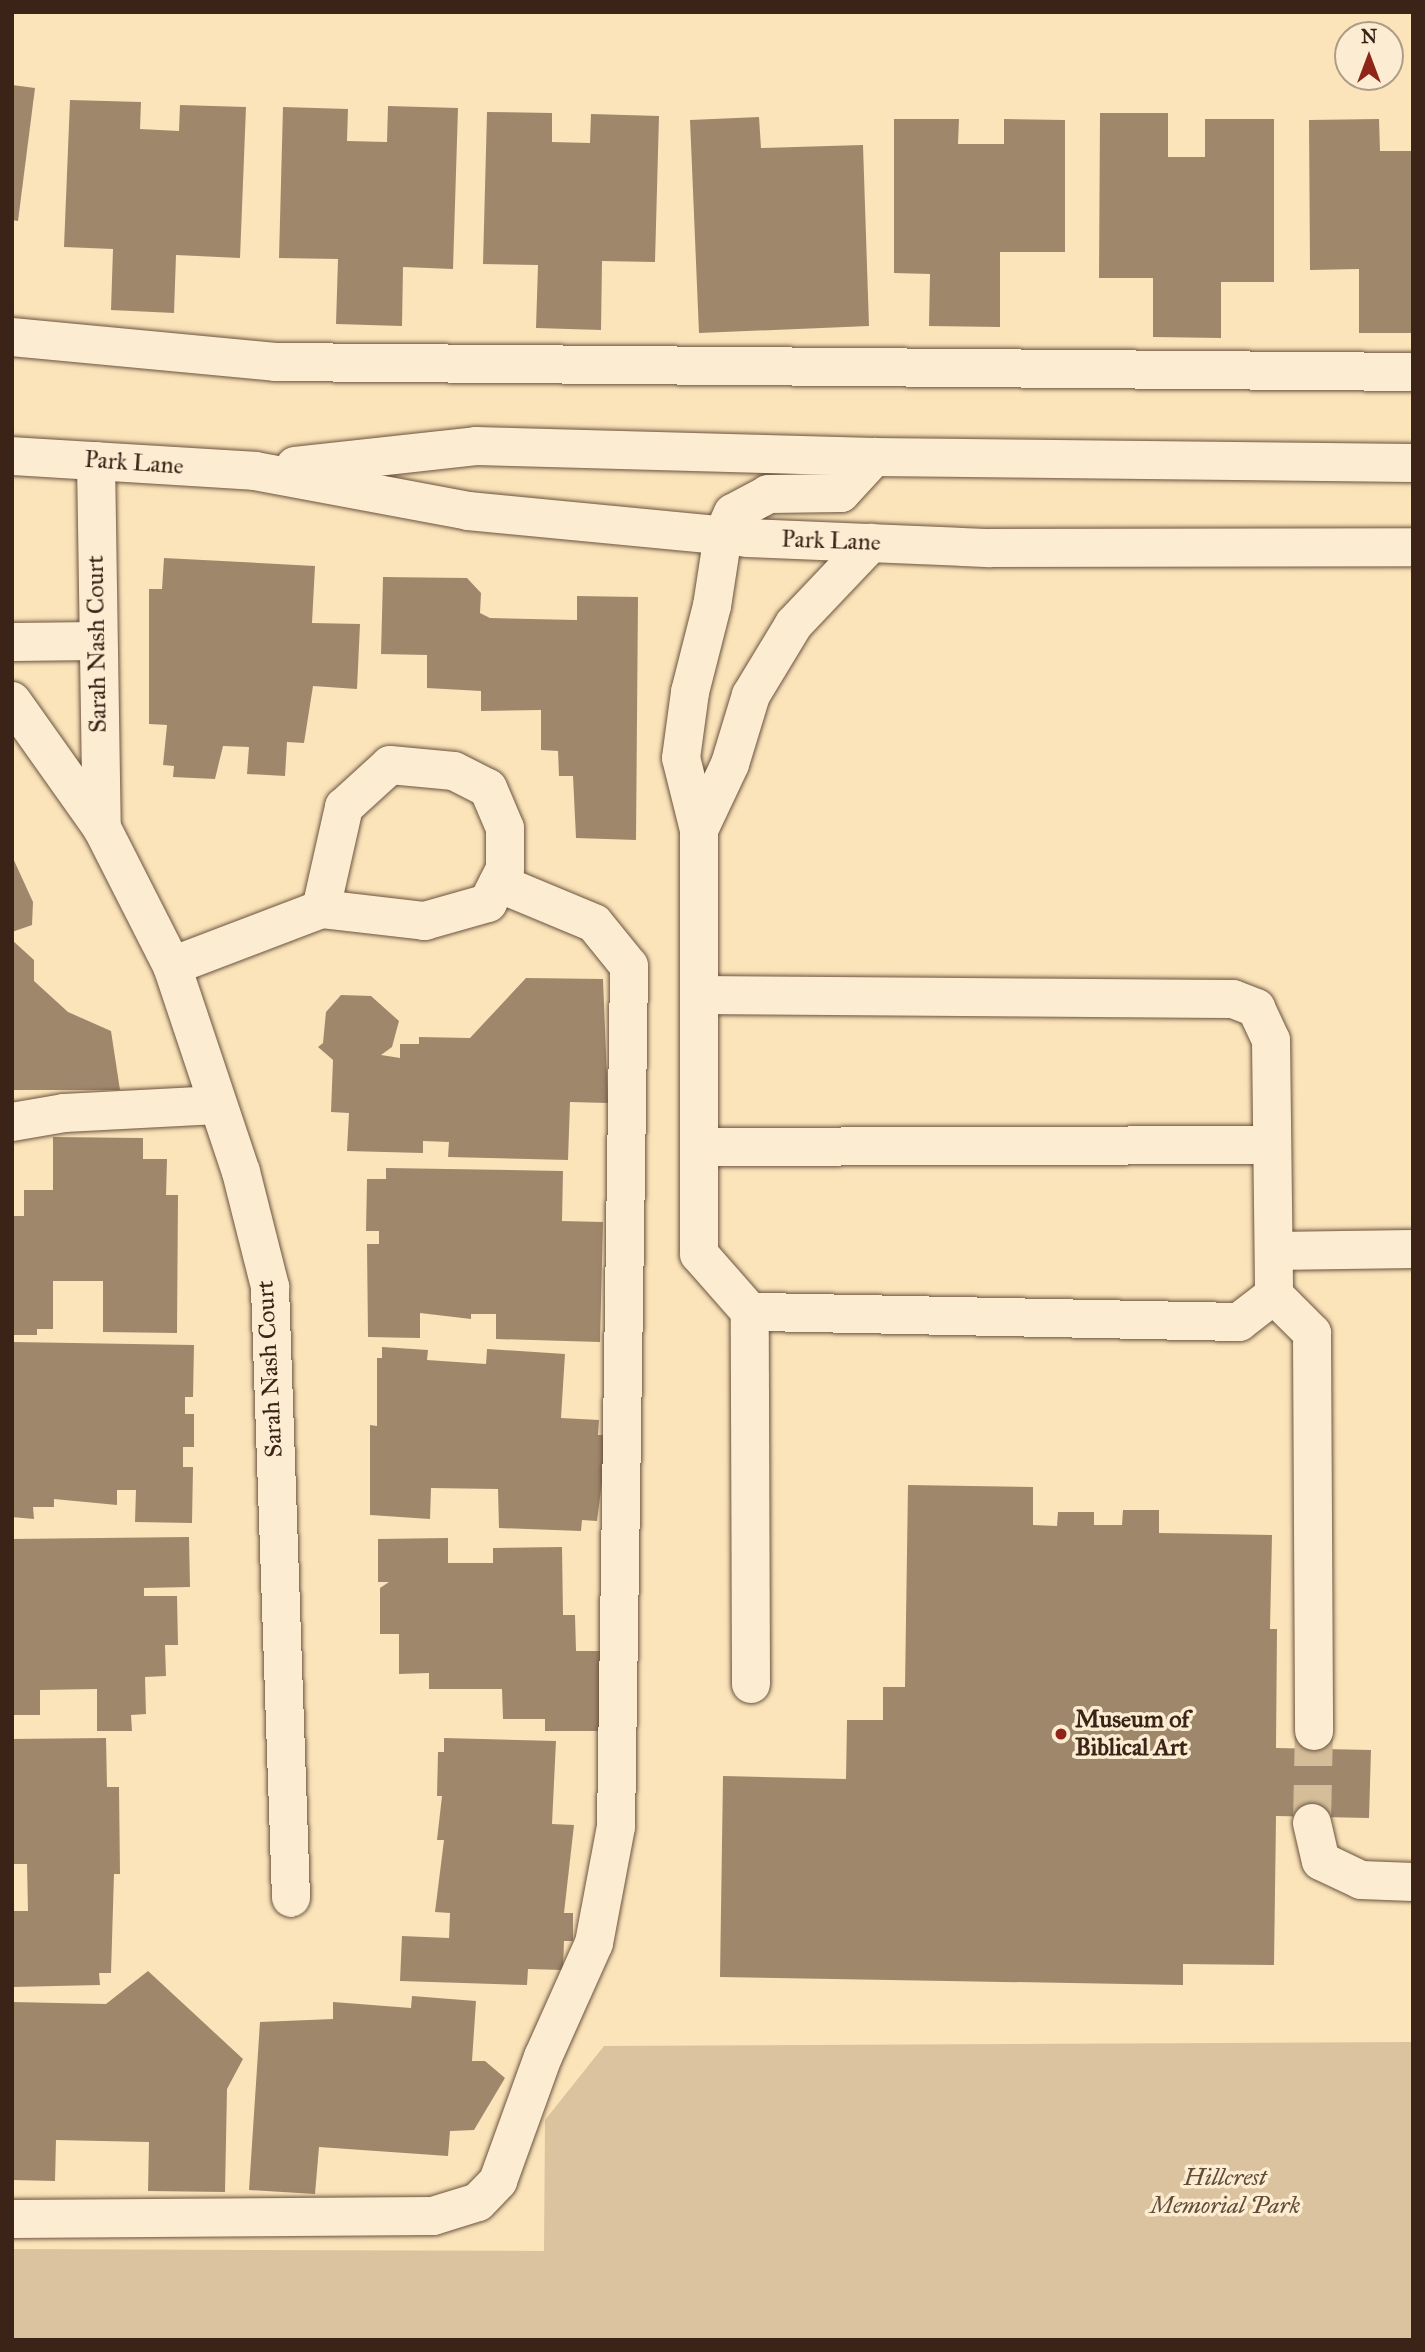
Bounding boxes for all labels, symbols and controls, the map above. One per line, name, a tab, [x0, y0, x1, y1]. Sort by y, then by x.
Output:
north arrow	[1334, 21, 1404, 91]
text: N	[1361, 25, 1377, 48]
street label: Park Lane	[83, 445, 185, 481]
street label: Park Lane	[781, 525, 881, 557]
street label: Sarah Nash Court	[81, 555, 113, 733]
street label: Sarah Nash Court	[251, 1280, 289, 1458]
place label: Museum of Biblical Art	[1075, 1706, 1189, 1762]
marker: Museum of Biblical Art	[1053, 1726, 1069, 1742]
park label: Hillcrest Memorial Park	[1150, 2164, 1300, 2220]

